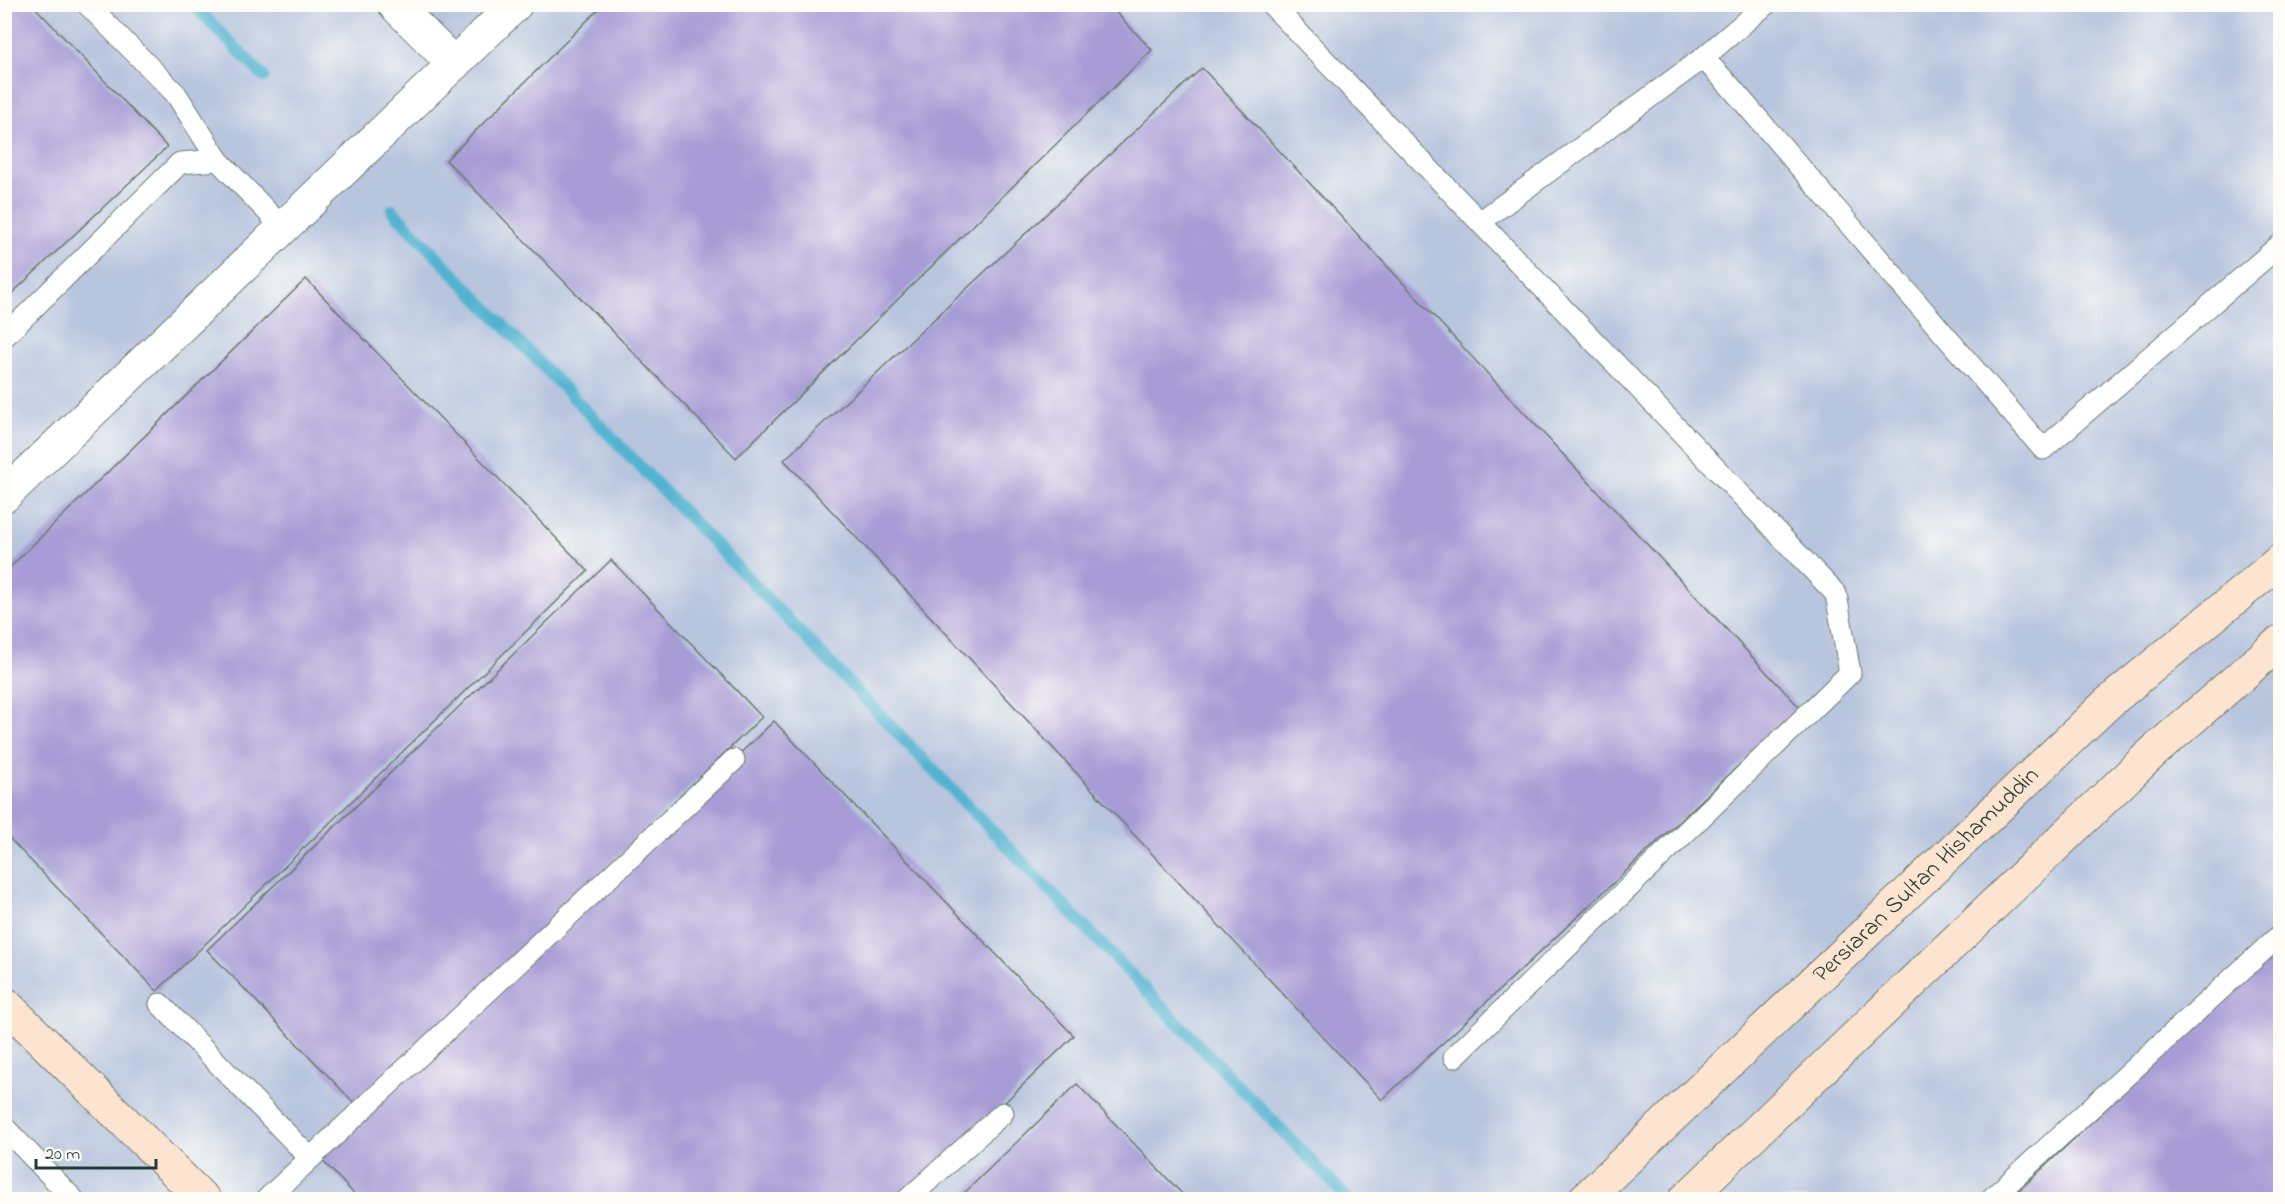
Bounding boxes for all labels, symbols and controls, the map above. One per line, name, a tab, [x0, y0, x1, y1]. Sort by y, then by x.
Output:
street label: Persiaran Sultan Hishamuddin	[1805, 759, 2048, 991]
scale bar	[36, 1132, 156, 1170]
text: 20 m	[45, 1142, 80, 1168]

